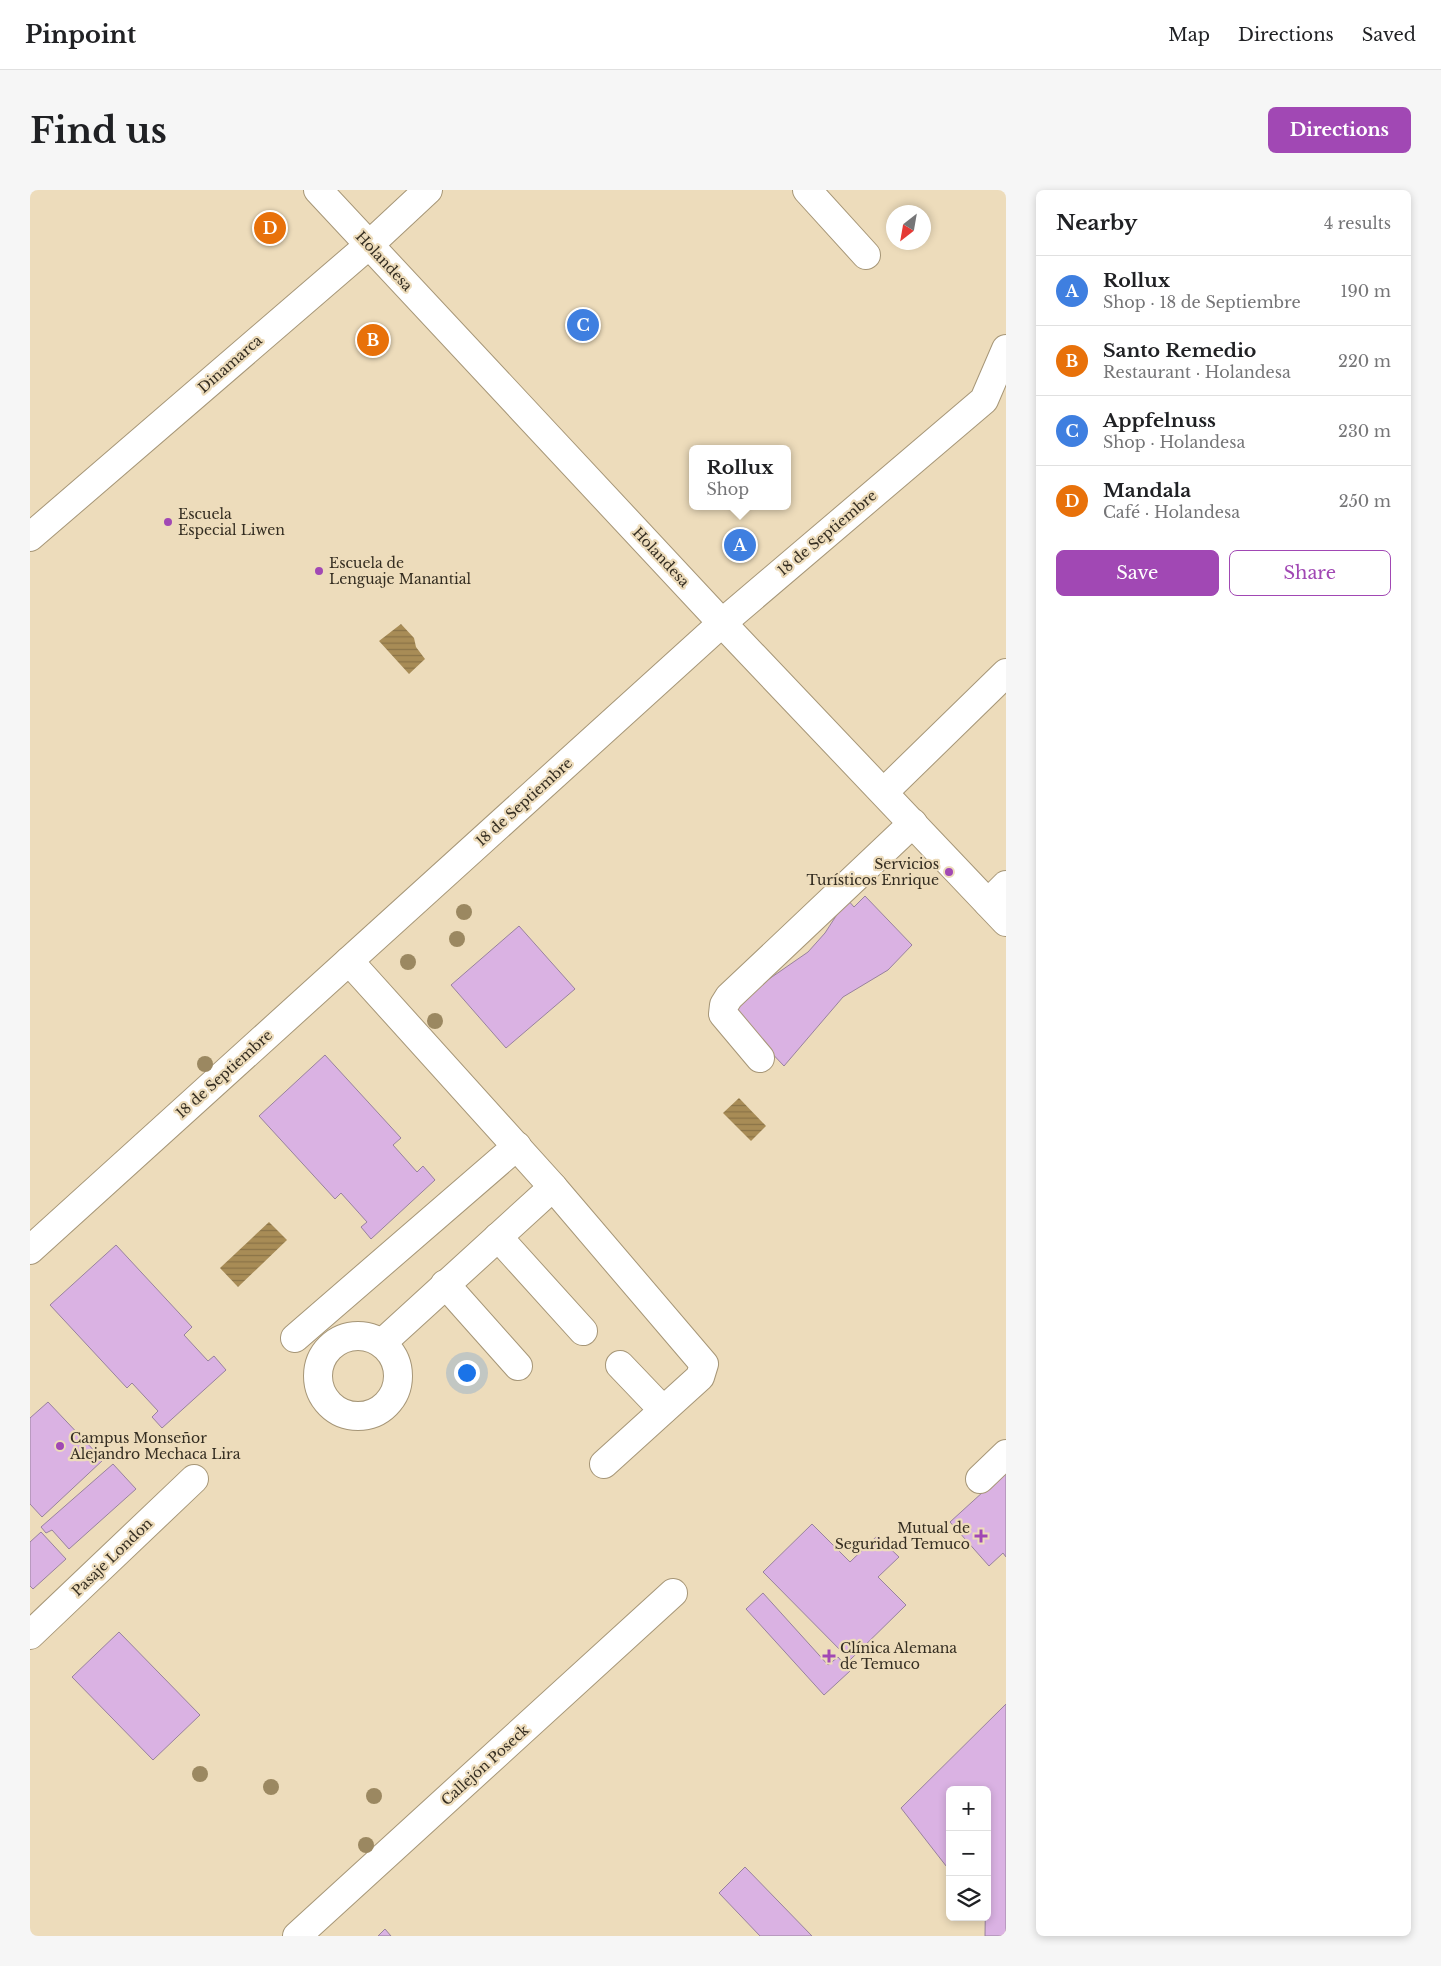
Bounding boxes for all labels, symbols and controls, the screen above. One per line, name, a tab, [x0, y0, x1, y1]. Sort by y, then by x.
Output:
text: Pinpoint	[25, 20, 136, 49]
text: Map	[1168, 24, 1210, 46]
text: Directions	[1238, 24, 1334, 46]
text: Saved	[1362, 24, 1416, 46]
button: Directions	[1268, 107, 1411, 153]
text: Find us	[30, 109, 167, 152]
north arrow	[886, 205, 931, 250]
pin: D	[254, 209, 286, 247]
text: Nearby	[1056, 210, 1137, 236]
text: 4 results	[1324, 213, 1391, 233]
street label: Holandesa	[352, 227, 416, 295]
text: Rollux	[1103, 269, 1170, 292]
text: A	[1066, 281, 1078, 301]
text: 190 m	[1340, 281, 1391, 301]
text: Shop · 18 de Septiembre	[1103, 292, 1301, 312]
pin: C	[567, 306, 599, 344]
pin: B	[357, 321, 389, 359]
street label: Dinamarca	[194, 331, 266, 397]
text: Santo Remedio	[1103, 339, 1256, 362]
text: B	[1066, 351, 1078, 371]
text: 220 m	[1338, 351, 1391, 371]
text: Restaurant · Holandesa	[1103, 362, 1291, 382]
text: Appfelnuss	[1103, 409, 1216, 432]
text: C	[1065, 421, 1079, 441]
text: 230 m	[1338, 421, 1391, 441]
text: Shop · Holandesa	[1103, 432, 1245, 452]
popup	[689, 445, 791, 510]
text: Rollux	[706, 456, 774, 479]
text: Shop	[706, 479, 749, 499]
text: Mandala	[1103, 479, 1191, 502]
street label: 18 de Septiembre	[774, 486, 880, 580]
text: D	[1065, 491, 1079, 511]
text: 250 m	[1339, 491, 1391, 511]
text: Café · Holandesa	[1103, 502, 1240, 522]
place label: Escuela Especial Liwen	[178, 505, 285, 539]
marker: Escuela Especial Liwen	[162, 516, 174, 528]
street label: Holandesa	[629, 523, 693, 591]
pin: A	[724, 526, 756, 564]
button: Save	[1056, 550, 1219, 596]
button: Share	[1229, 550, 1391, 596]
place label: Escuela de Lenguaje Manantial	[329, 554, 472, 588]
marker: Escuela de Lenguaje Manantial	[313, 565, 325, 577]
street label: 18 de Septiembre	[472, 754, 576, 850]
place label: Servicios Turísticos Enrique	[806, 855, 939, 889]
marker: Servicios Turísticos Enrique	[943, 866, 955, 878]
street label: 18 de Septiembre	[172, 1026, 276, 1122]
your location	[454, 1360, 480, 1386]
place label: Campus Monseñor Alejandro Mechaca Lira	[69, 1429, 241, 1463]
marker: Campus Monseñor Alejandro Mechaca Lira	[54, 1440, 66, 1452]
street label: Pasaje London	[68, 1514, 156, 1600]
place label: Mutual de Seguridad Temuco	[835, 1519, 970, 1553]
marker: Mutual de Seguridad Temuco	[974, 1529, 988, 1543]
place label: Clínica Alemana de Temuco	[840, 1639, 957, 1673]
marker: Clínica Alemana de Temuco	[822, 1649, 836, 1663]
street label: Callejón Poseck	[437, 1721, 533, 1809]
map controls	[946, 1786, 991, 1921]
button: +	[946, 1786, 991, 1831]
button: −	[946, 1831, 991, 1876]
button: layers	[946, 1876, 991, 1921]

